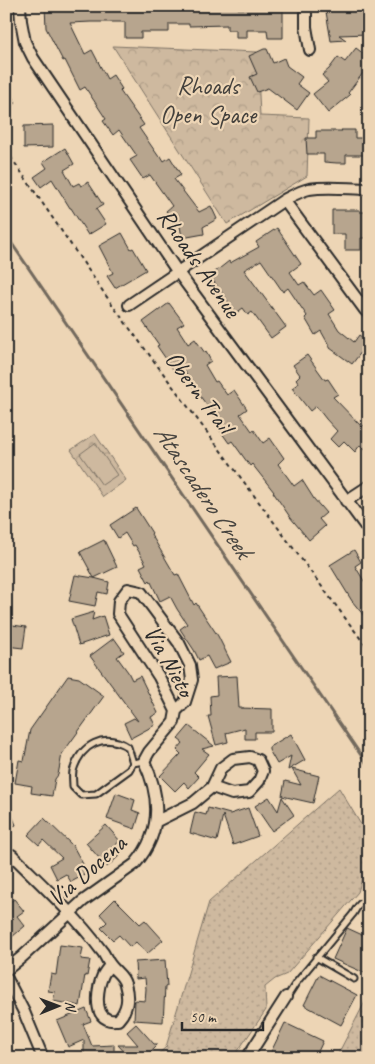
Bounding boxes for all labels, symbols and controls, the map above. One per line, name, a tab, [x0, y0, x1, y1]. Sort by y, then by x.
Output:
park label: Rhoads Open Space	[160, 70, 258, 131]
street label: Rhoads Avenue	[150, 202, 249, 325]
street label: Obern Trail	[158, 344, 243, 443]
water label: Atascadero Creek	[146, 418, 262, 568]
street label: Via Nieto	[136, 620, 203, 705]
street label: Via Docena	[41, 827, 135, 914]
north arrow	[32, 982, 82, 1032]
scale bar	[182, 999, 264, 1031]
text: N	[62, 1001, 79, 1013]
text: 50 m	[190, 1008, 217, 1027]

